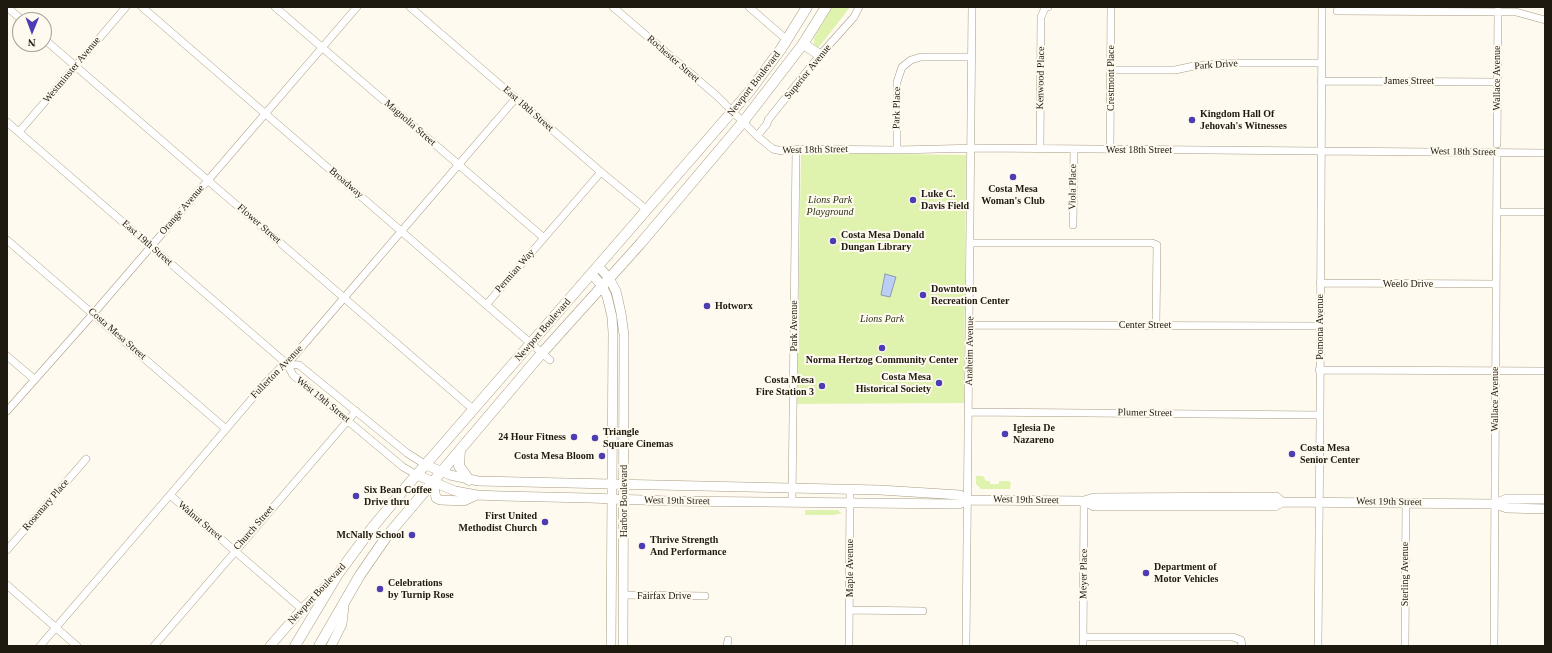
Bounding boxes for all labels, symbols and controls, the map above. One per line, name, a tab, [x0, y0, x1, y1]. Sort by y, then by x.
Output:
north arrow	[12, 12, 52, 52]
street label: Rochester Street	[644, 33, 702, 85]
street label: Westminster Avenue	[41, 35, 103, 105]
text: N	[28, 37, 36, 49]
street label: Superior Avenue	[782, 42, 834, 102]
street label: Crestmont Place	[1105, 45, 1117, 111]
street label: Kenwood Place	[1034, 46, 1048, 110]
street label: Wallace Avenue	[1491, 46, 1503, 110]
street label: Newport Boulevard	[725, 49, 783, 119]
street label: Park Drive	[1194, 57, 1238, 73]
street label: James Street	[1384, 75, 1434, 87]
street label: East 18th Street	[500, 84, 556, 134]
street label: Park Place	[891, 87, 903, 129]
street label: Magnolia Street	[382, 97, 438, 149]
place label: Kingdom Hall Of Jehovah's Witnesses	[1200, 108, 1287, 132]
marker: Kingdom Hall Of Jehovah's Witnesses	[1187, 115, 1197, 125]
street label: West 18th Street	[782, 143, 848, 157]
street label: West 18th Street	[1106, 144, 1172, 156]
street label: West 18th Street	[1430, 145, 1496, 159]
street label: Viola Place	[1067, 164, 1079, 210]
street label: Broadway	[327, 165, 365, 201]
marker: Costa Mesa Woman's Club	[1008, 172, 1018, 182]
street label: Orange Avenue	[157, 183, 207, 237]
place label: Costa Mesa Woman's Club	[981, 183, 1045, 206]
place label: Luke C. Davis Field	[921, 188, 969, 212]
park label: Lions Park Playground	[807, 194, 853, 218]
marker: Luke C. Davis Field	[908, 195, 918, 205]
street label: Flower Street	[235, 202, 283, 246]
street label: East 19th Street	[119, 218, 175, 268]
place label: Costa Mesa Donald Dungan Library	[841, 229, 924, 252]
marker: Costa Mesa Donald Dungan Library	[828, 236, 838, 246]
street label: Permian Way	[493, 247, 537, 295]
street label: Weelo Drive	[1383, 278, 1433, 290]
place label: Downtown Recreation Center	[931, 283, 1009, 306]
marker: Downtown Recreation Center	[918, 290, 928, 300]
street label: Pomona Avenue	[1314, 294, 1326, 360]
street label: Newport Boulevard	[513, 296, 573, 364]
place label: Hotworx	[715, 300, 753, 312]
street label: Park Avenue	[788, 300, 800, 352]
marker: Hotworx	[702, 301, 712, 311]
street label: Costa Mesa Street	[86, 306, 148, 362]
park label: Lions Park	[860, 313, 904, 325]
street label: Anaheim Avenue	[963, 316, 977, 386]
street label: Center Street	[1119, 319, 1171, 331]
street label: Fullerton Avenue	[249, 343, 305, 401]
marker: Norma Hertzog Community Center	[877, 343, 887, 353]
place label: Norma Hertzog Community Center	[806, 354, 958, 366]
street label: Wallace Avenue	[1489, 367, 1501, 431]
place label: Costa Mesa Historical Society	[856, 371, 931, 394]
place label: Costa Mesa Fire Station 3	[756, 374, 814, 398]
street label: West 19th Street	[294, 375, 352, 425]
marker: Costa Mesa Historical Society	[934, 378, 944, 388]
marker: Costa Mesa Fire Station 3	[817, 381, 827, 391]
street label: Plumer Street	[1118, 407, 1172, 419]
place label: Iglesia De Nazareno	[1013, 422, 1055, 446]
place label: Triangle Square Cinemas	[603, 426, 673, 450]
marker: Iglesia De Nazareno	[1000, 429, 1010, 439]
place label: 24 Hour Fitness	[498, 431, 566, 443]
marker: 24 Hour Fitness	[569, 432, 579, 442]
marker: Triangle Square Cinemas	[590, 433, 600, 443]
place label: Costa Mesa Senior Center	[1300, 442, 1360, 466]
marker: Costa Mesa Senior Center	[1287, 449, 1297, 459]
place label: Costa Mesa Bloom	[514, 450, 594, 462]
marker: Costa Mesa Bloom	[597, 451, 607, 461]
street label: Harbor Boulevard	[618, 465, 630, 537]
street label: Rosemary Place	[20, 477, 72, 533]
place label: Six Bean Coffee Drive thru	[364, 484, 432, 508]
marker: Six Bean Coffee Drive thru	[351, 491, 361, 501]
street label: West 19th Street	[993, 493, 1059, 507]
street label: West 19th Street	[644, 494, 710, 508]
street label: West 19th Street	[1356, 495, 1422, 509]
street label: Walnut Street	[175, 499, 225, 543]
street label: Church Street	[231, 503, 277, 553]
place label: First United Methodist Church	[459, 510, 537, 534]
marker: First United Methodist Church	[540, 517, 550, 527]
place label: McNally School	[337, 529, 404, 541]
marker: McNally School	[407, 530, 417, 540]
place label: Thrive Strength And Performance	[650, 534, 726, 558]
street label: Maple Avenue	[844, 539, 856, 597]
marker: Thrive Strength And Performance	[637, 541, 647, 551]
street label: Sterling Avenue	[1399, 542, 1411, 606]
street label: Meyer Place	[1078, 549, 1090, 599]
street label: Newport Boulevard	[286, 561, 348, 627]
place label: Department of Motor Vehicles	[1154, 561, 1218, 584]
marker: Department of Motor Vehicles	[1141, 568, 1151, 578]
place label: Celebrations by Turnip Rose	[388, 577, 454, 600]
marker: Celebrations by Turnip Rose	[375, 584, 385, 594]
street label: Fairfax Drive	[637, 590, 691, 602]

